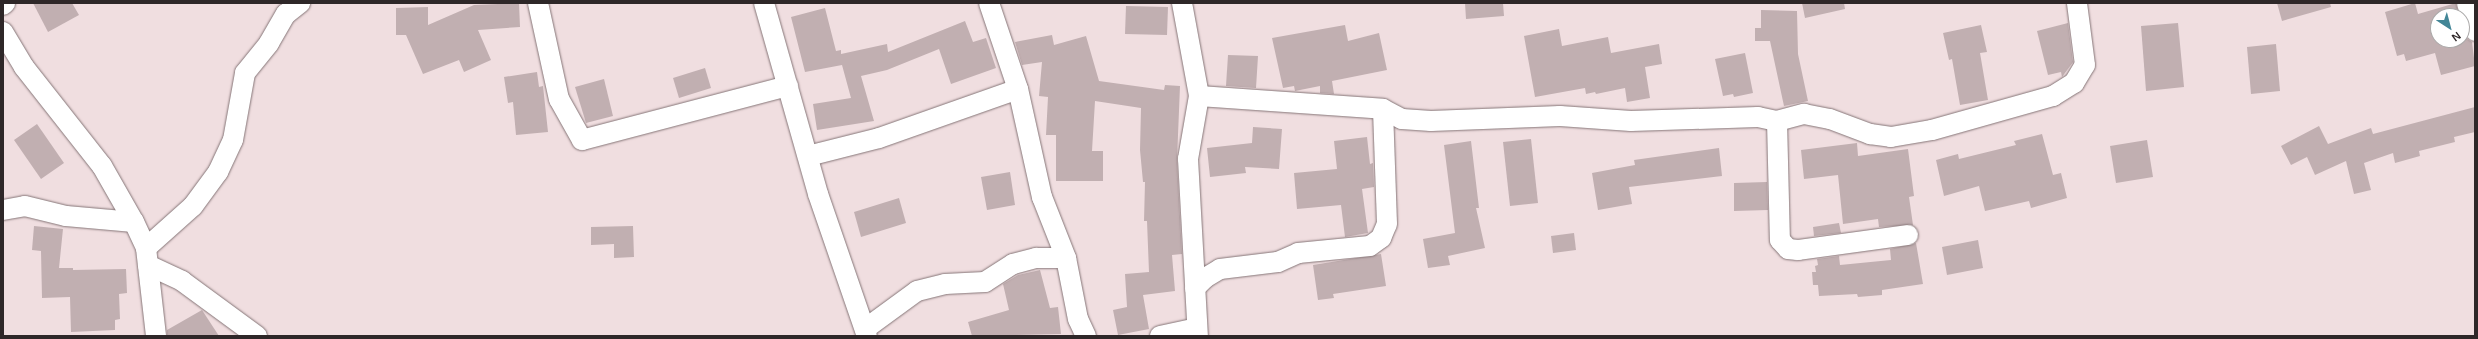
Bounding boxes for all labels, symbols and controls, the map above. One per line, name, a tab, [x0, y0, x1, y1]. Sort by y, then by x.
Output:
north arrow	[2430, 8, 2470, 48]
text: N	[2450, 30, 2463, 44]

